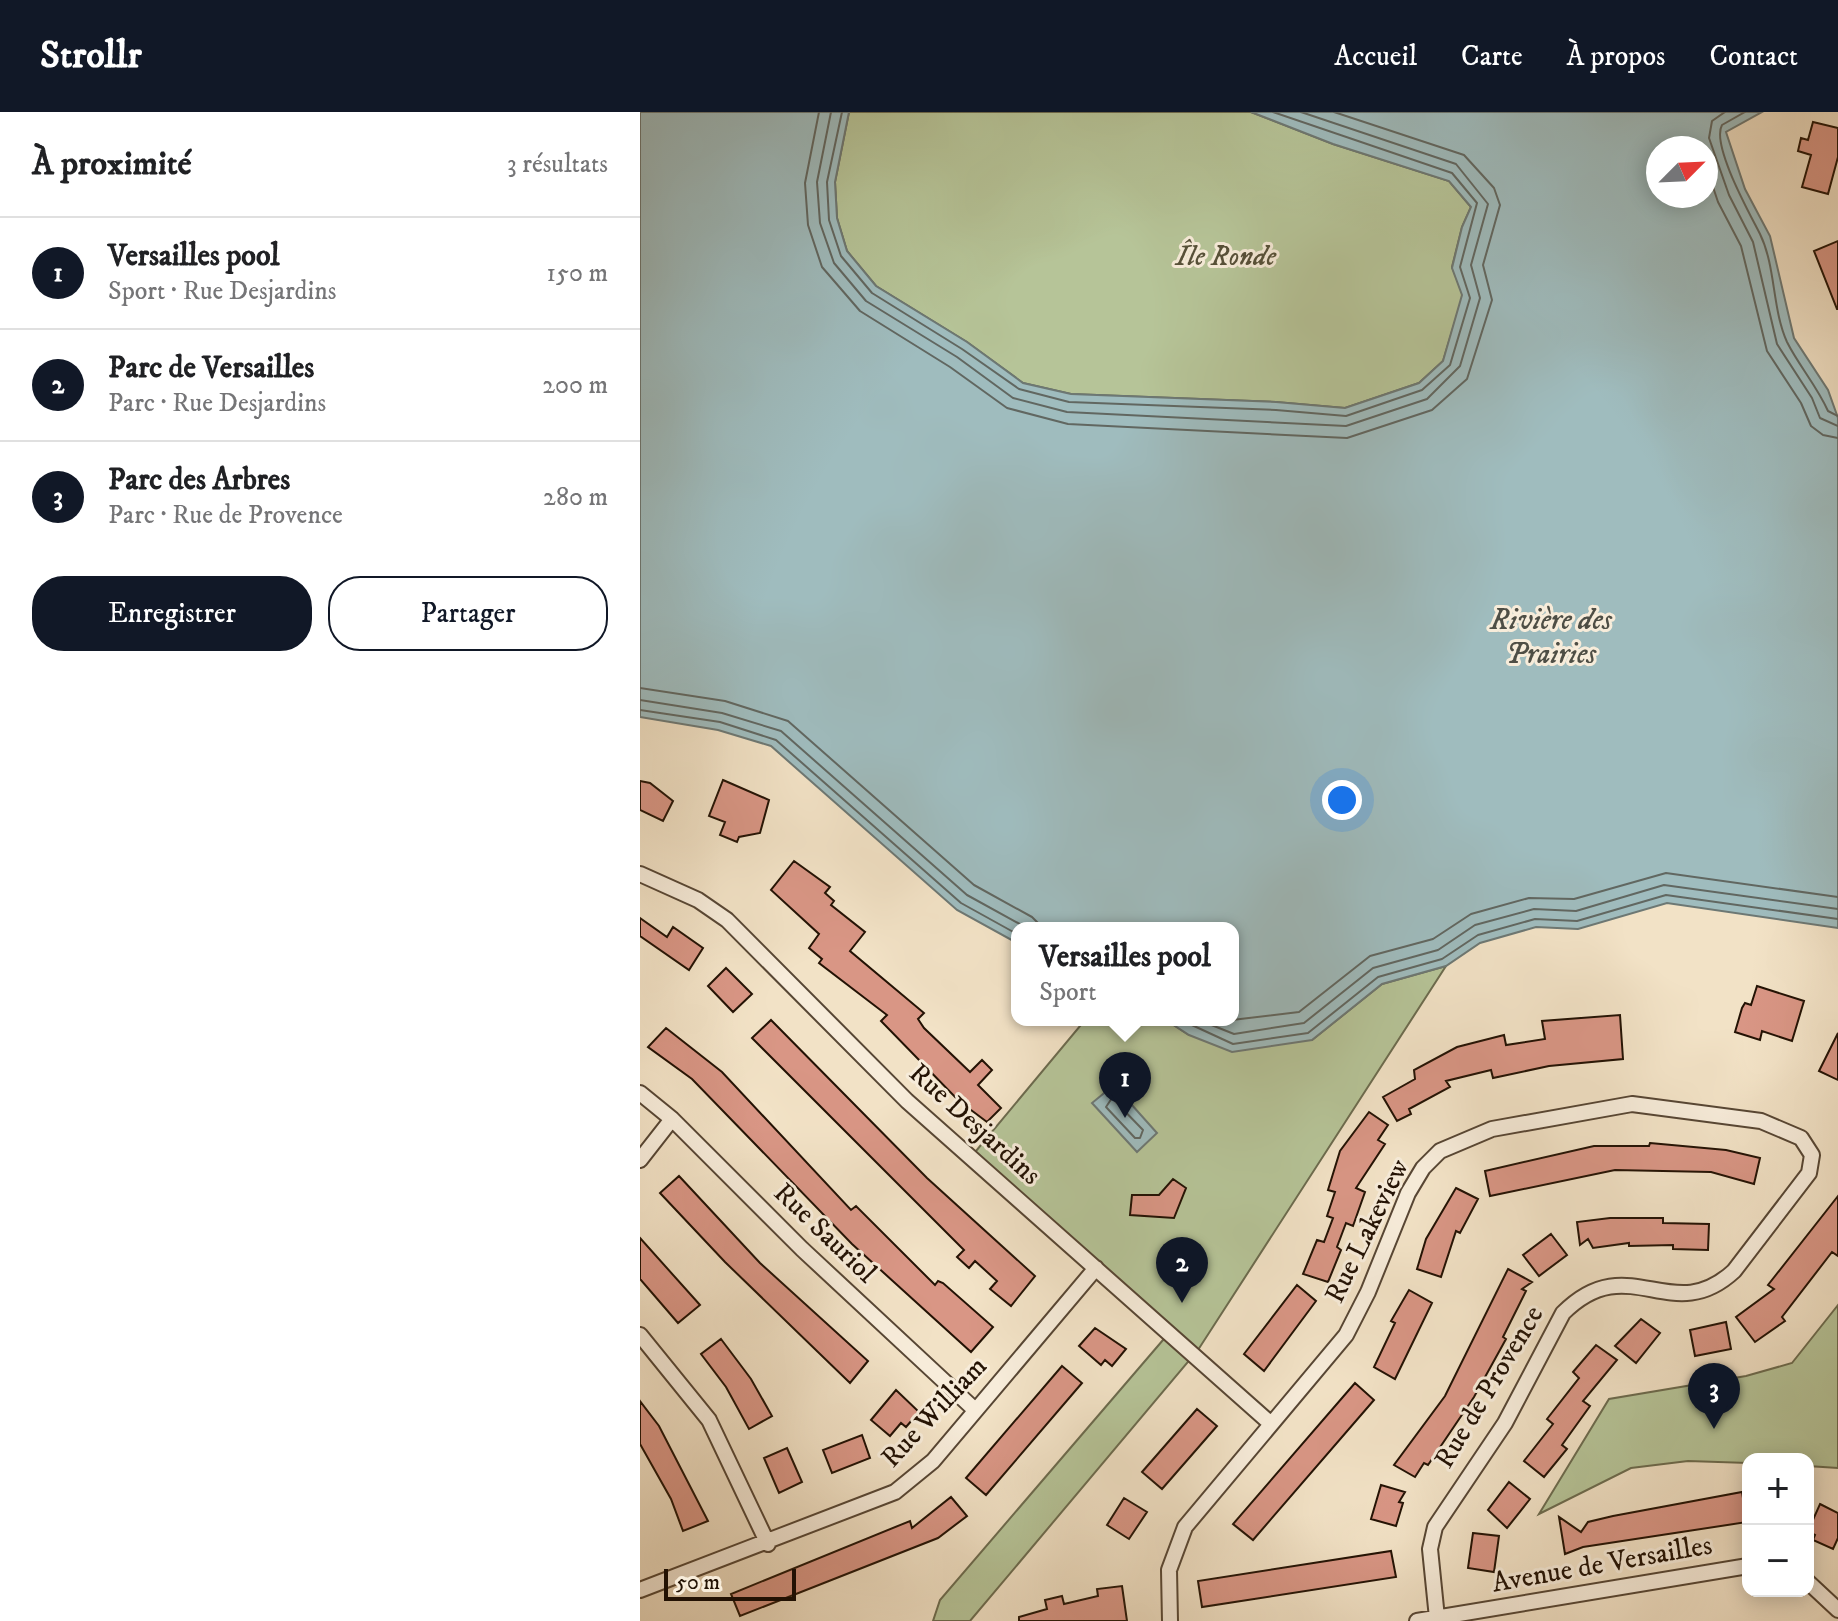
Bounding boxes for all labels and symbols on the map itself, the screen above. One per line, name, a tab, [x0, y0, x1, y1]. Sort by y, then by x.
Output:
north arrow	[1646, 136, 1718, 208]
park label: Île Ronde	[1174, 238, 1278, 274]
water label: Rivière des Prairies	[1489, 602, 1613, 673]
your location	[1322, 780, 1362, 820]
pin: 1	[1099, 1052, 1151, 1118]
street label: Rue Desjardins	[902, 1056, 1048, 1192]
street label: Rue Lakeview	[1317, 1153, 1417, 1309]
street label: Rue Sauriol	[766, 1175, 884, 1291]
pin: 2	[1156, 1237, 1208, 1303]
street label: Rue de Provence	[1427, 1299, 1551, 1475]
street label: Rue William	[874, 1349, 994, 1475]
pin: 3	[1688, 1363, 1740, 1429]
street label: Avenue de Versailles	[1489, 1527, 1715, 1601]
scale bar	[664, 1565, 796, 1601]

